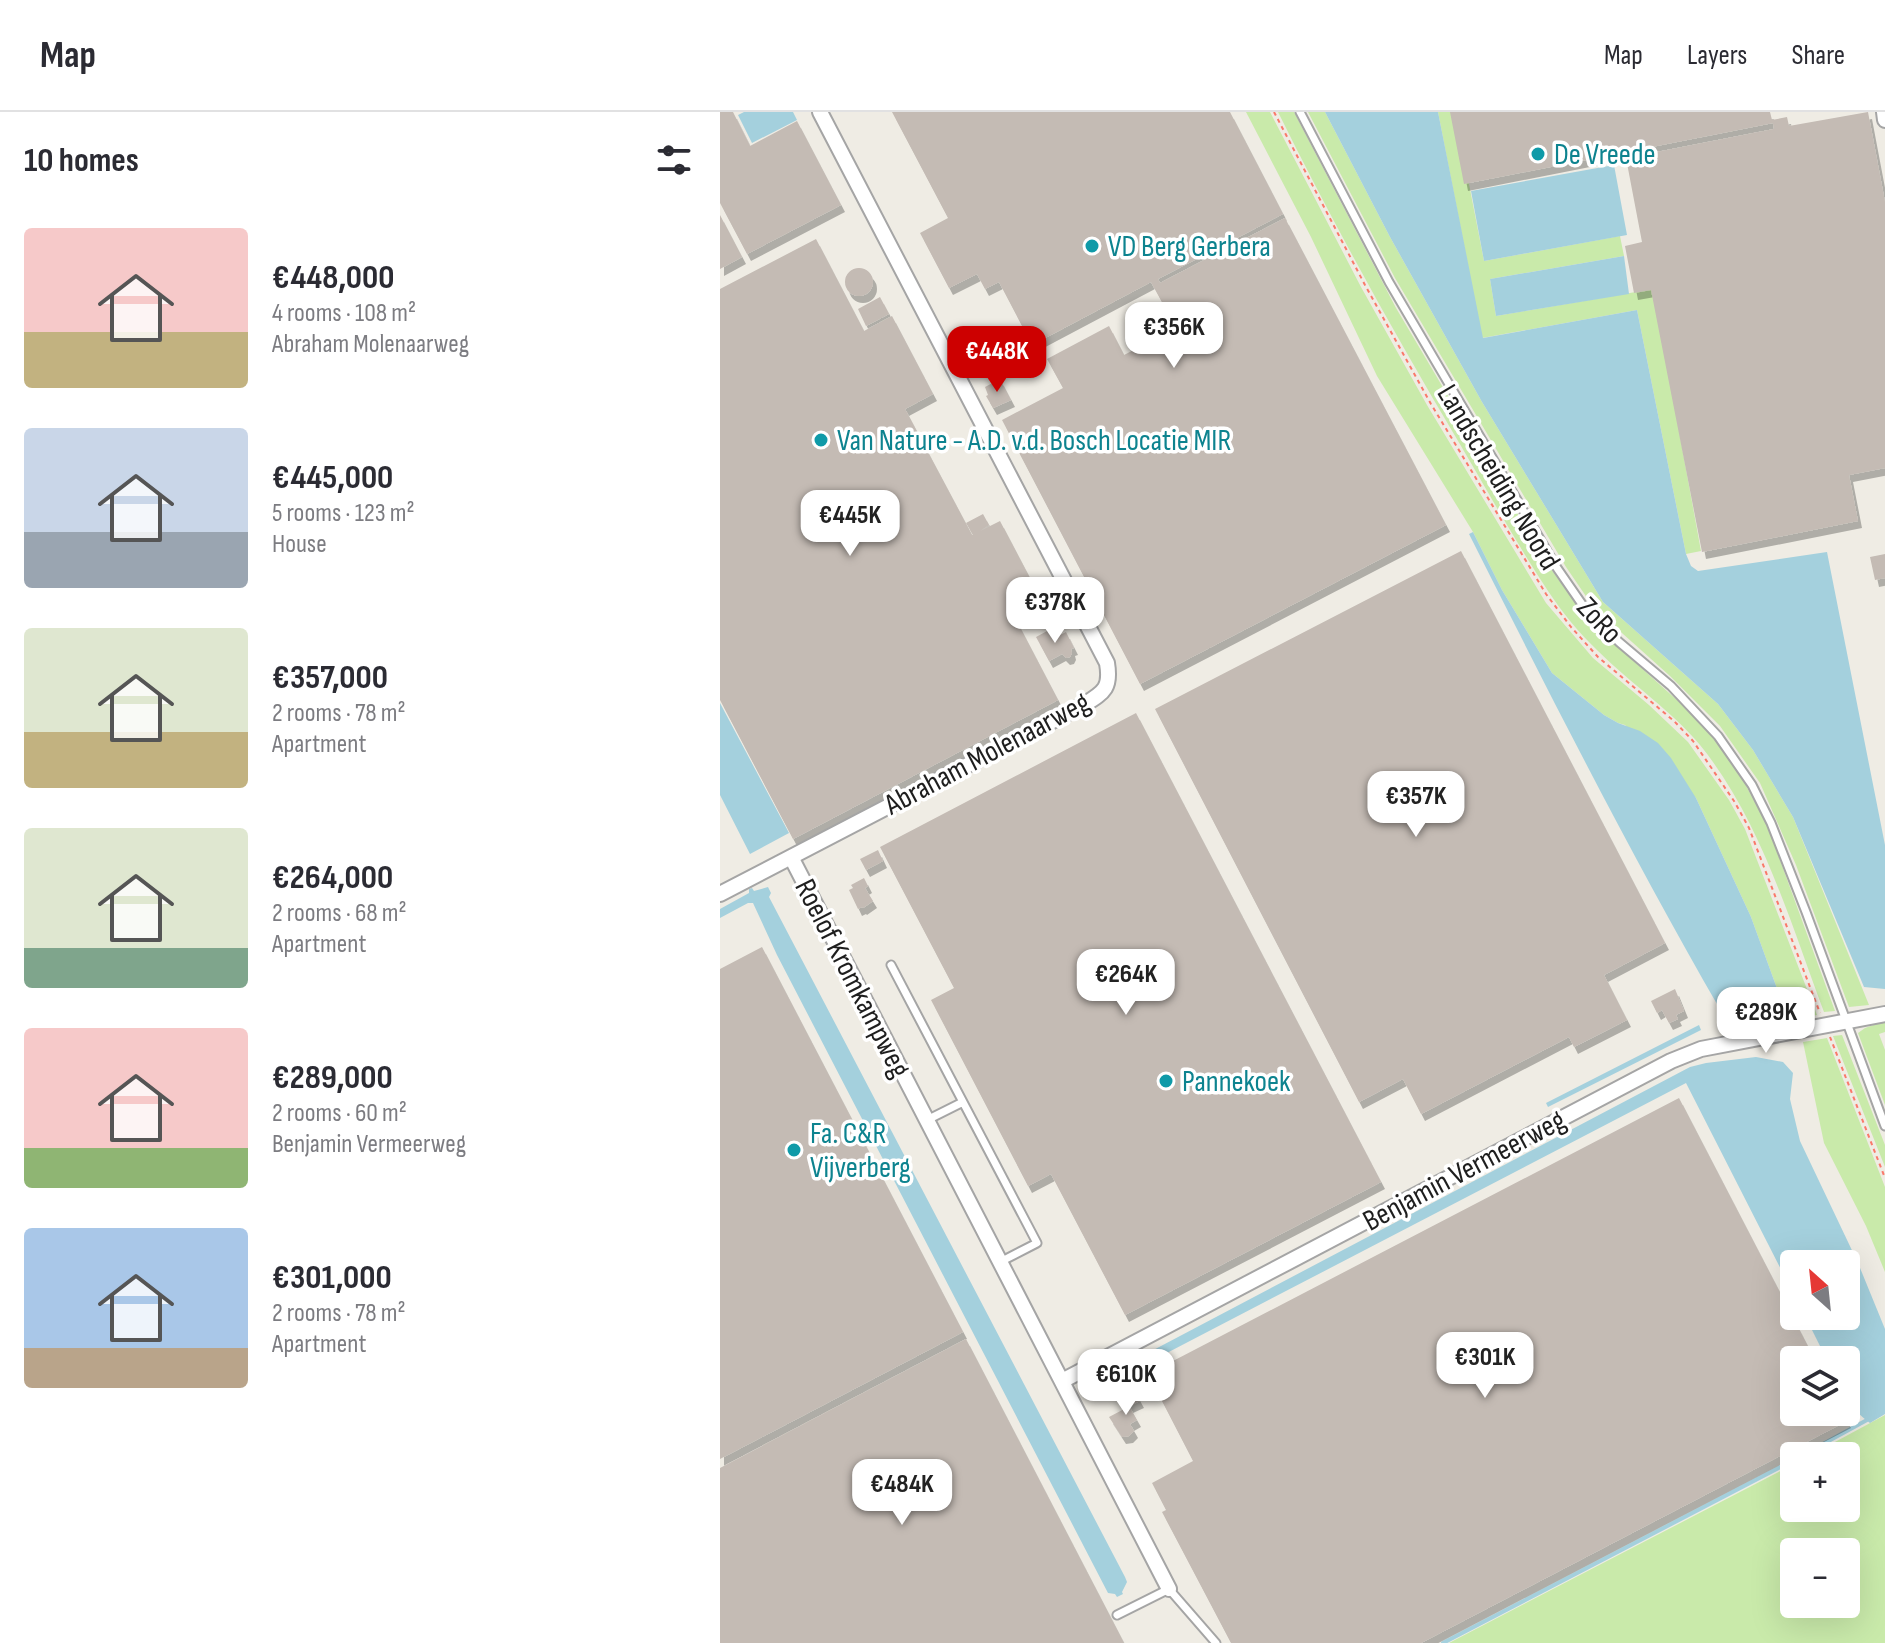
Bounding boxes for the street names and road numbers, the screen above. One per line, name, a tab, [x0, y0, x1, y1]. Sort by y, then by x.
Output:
street label: Landscheiding Noord	[1429, 378, 1568, 577]
street label: ZoRo	[1569, 590, 1630, 651]
street label: Abraham Molenaarweg	[878, 685, 1096, 824]
street label: Roelof Kromkampweg	[787, 873, 918, 1084]
street label: Benjamin Vermeerweg	[1357, 1102, 1572, 1239]

